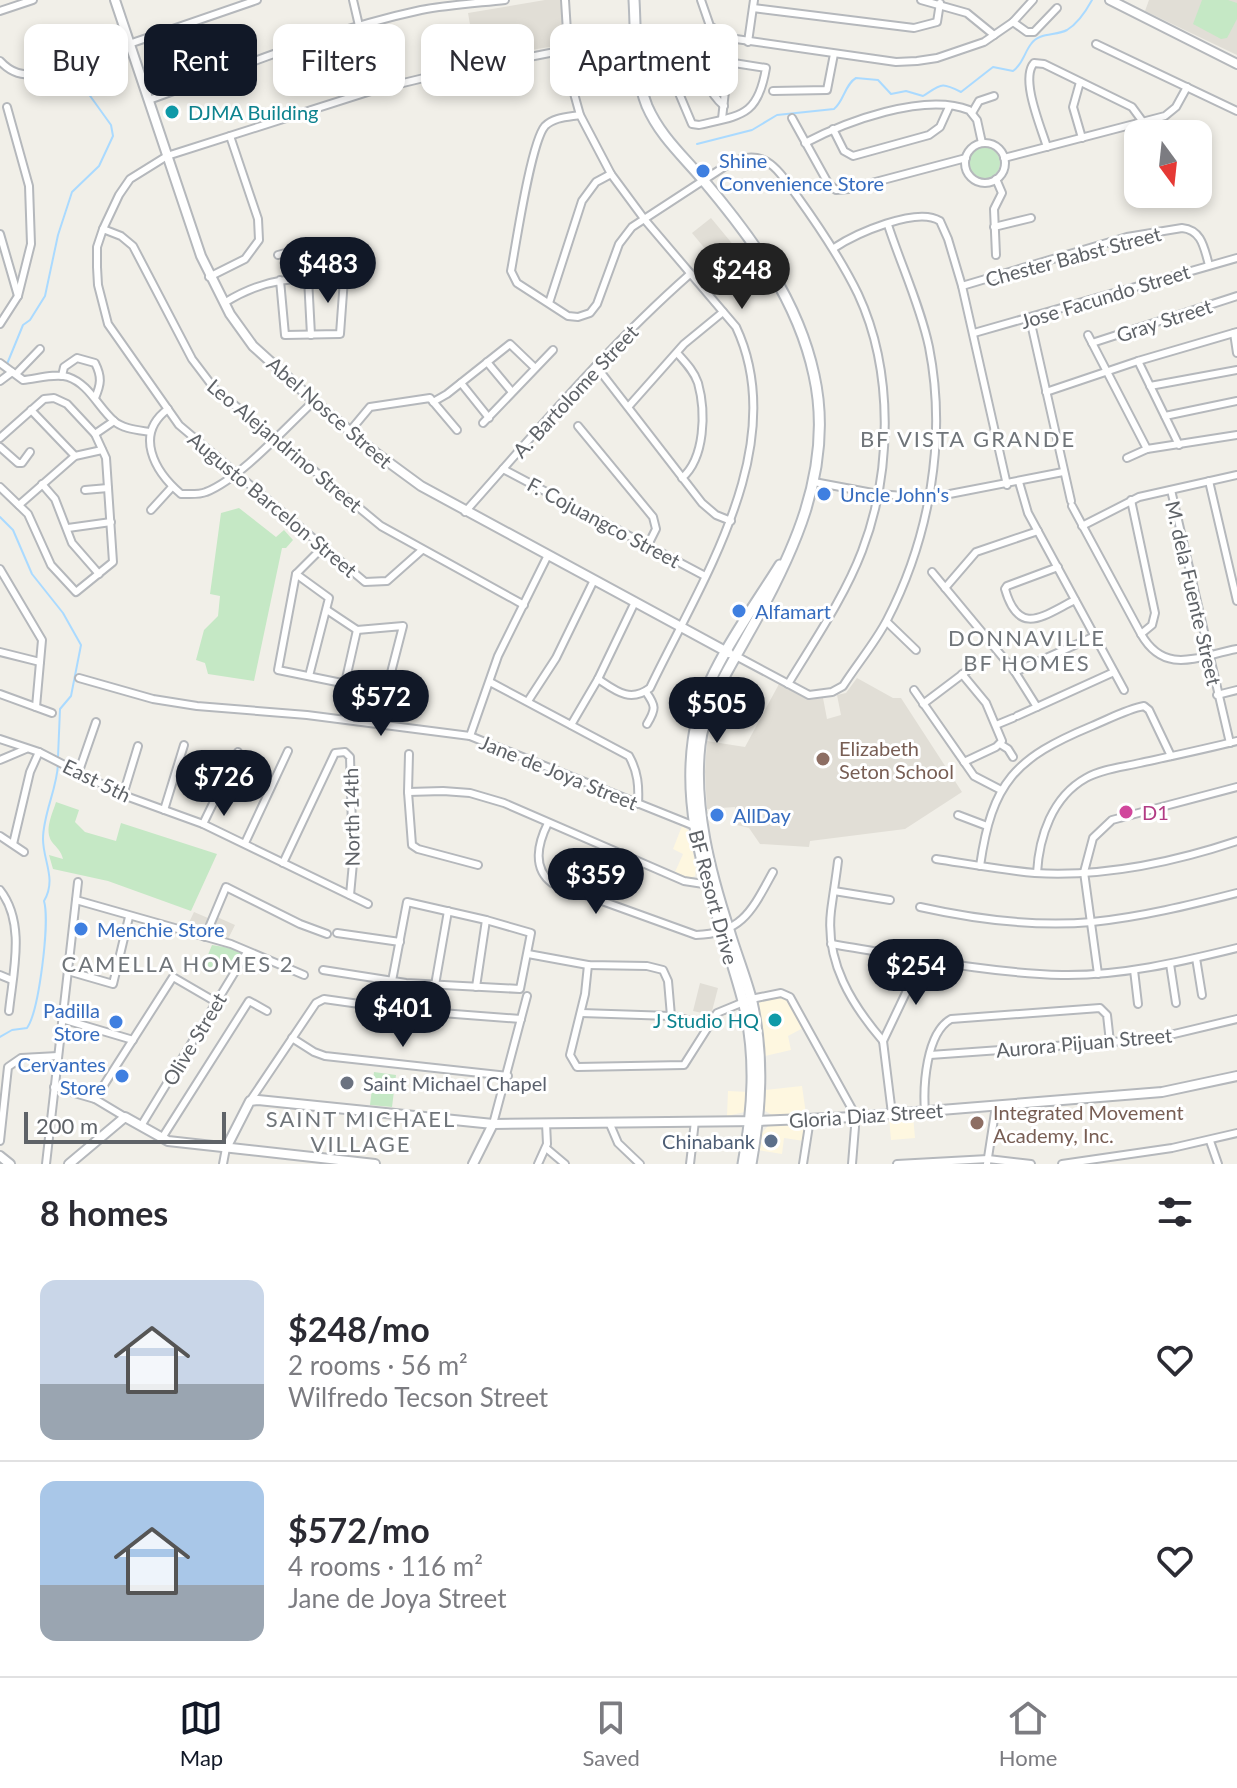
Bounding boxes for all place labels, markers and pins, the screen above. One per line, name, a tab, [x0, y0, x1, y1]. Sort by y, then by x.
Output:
place label: DJMA Building	[188, 100, 318, 124]
marker: DJMA Building	[163, 103, 181, 121]
place label: Shine Convenience Store	[719, 148, 884, 195]
marker: Shine Convenience Store	[694, 162, 712, 180]
pin: $483	[281, 237, 375, 305]
pin: $248	[695, 243, 789, 311]
place label: Uncle John's	[840, 482, 949, 506]
marker: Uncle John's	[815, 485, 833, 503]
place label: Alfamart	[755, 599, 831, 623]
marker: Alfamart	[730, 602, 748, 620]
pin: $572	[334, 670, 428, 738]
pin: $505	[670, 677, 764, 745]
place label: Elizabeth Seton School	[839, 736, 954, 783]
pin: $726	[177, 750, 271, 818]
marker: Elizabeth Seton School	[814, 750, 832, 768]
place label: D1	[1142, 800, 1169, 824]
place label: AllDay	[733, 803, 791, 827]
marker: D1	[1117, 803, 1135, 821]
marker: AllDay	[708, 806, 726, 824]
pin: $359	[549, 848, 643, 916]
place label: Menchie Store	[97, 917, 224, 941]
marker: Menchie Store	[72, 920, 90, 938]
pin: $254	[869, 939, 963, 1007]
pin: $401	[356, 981, 450, 1049]
place label: Padilla Store	[43, 998, 100, 1045]
place label: J Studio HQ	[653, 1008, 759, 1032]
marker: J Studio HQ	[766, 1011, 784, 1029]
marker: Padilla Store	[107, 1013, 125, 1031]
place label: Cervantes Store	[18, 1052, 106, 1099]
marker: Cervantes Store	[113, 1067, 131, 1085]
place label: Saint Michael Chapel	[363, 1071, 547, 1095]
marker: Saint Michael Chapel	[338, 1074, 356, 1092]
place label: Integrated Movement Academy, Inc.	[993, 1100, 1184, 1147]
marker: Integrated Movement Academy, Inc.	[968, 1114, 986, 1132]
place label: Chinabank	[662, 1129, 756, 1153]
marker: Chinabank	[762, 1132, 780, 1150]

